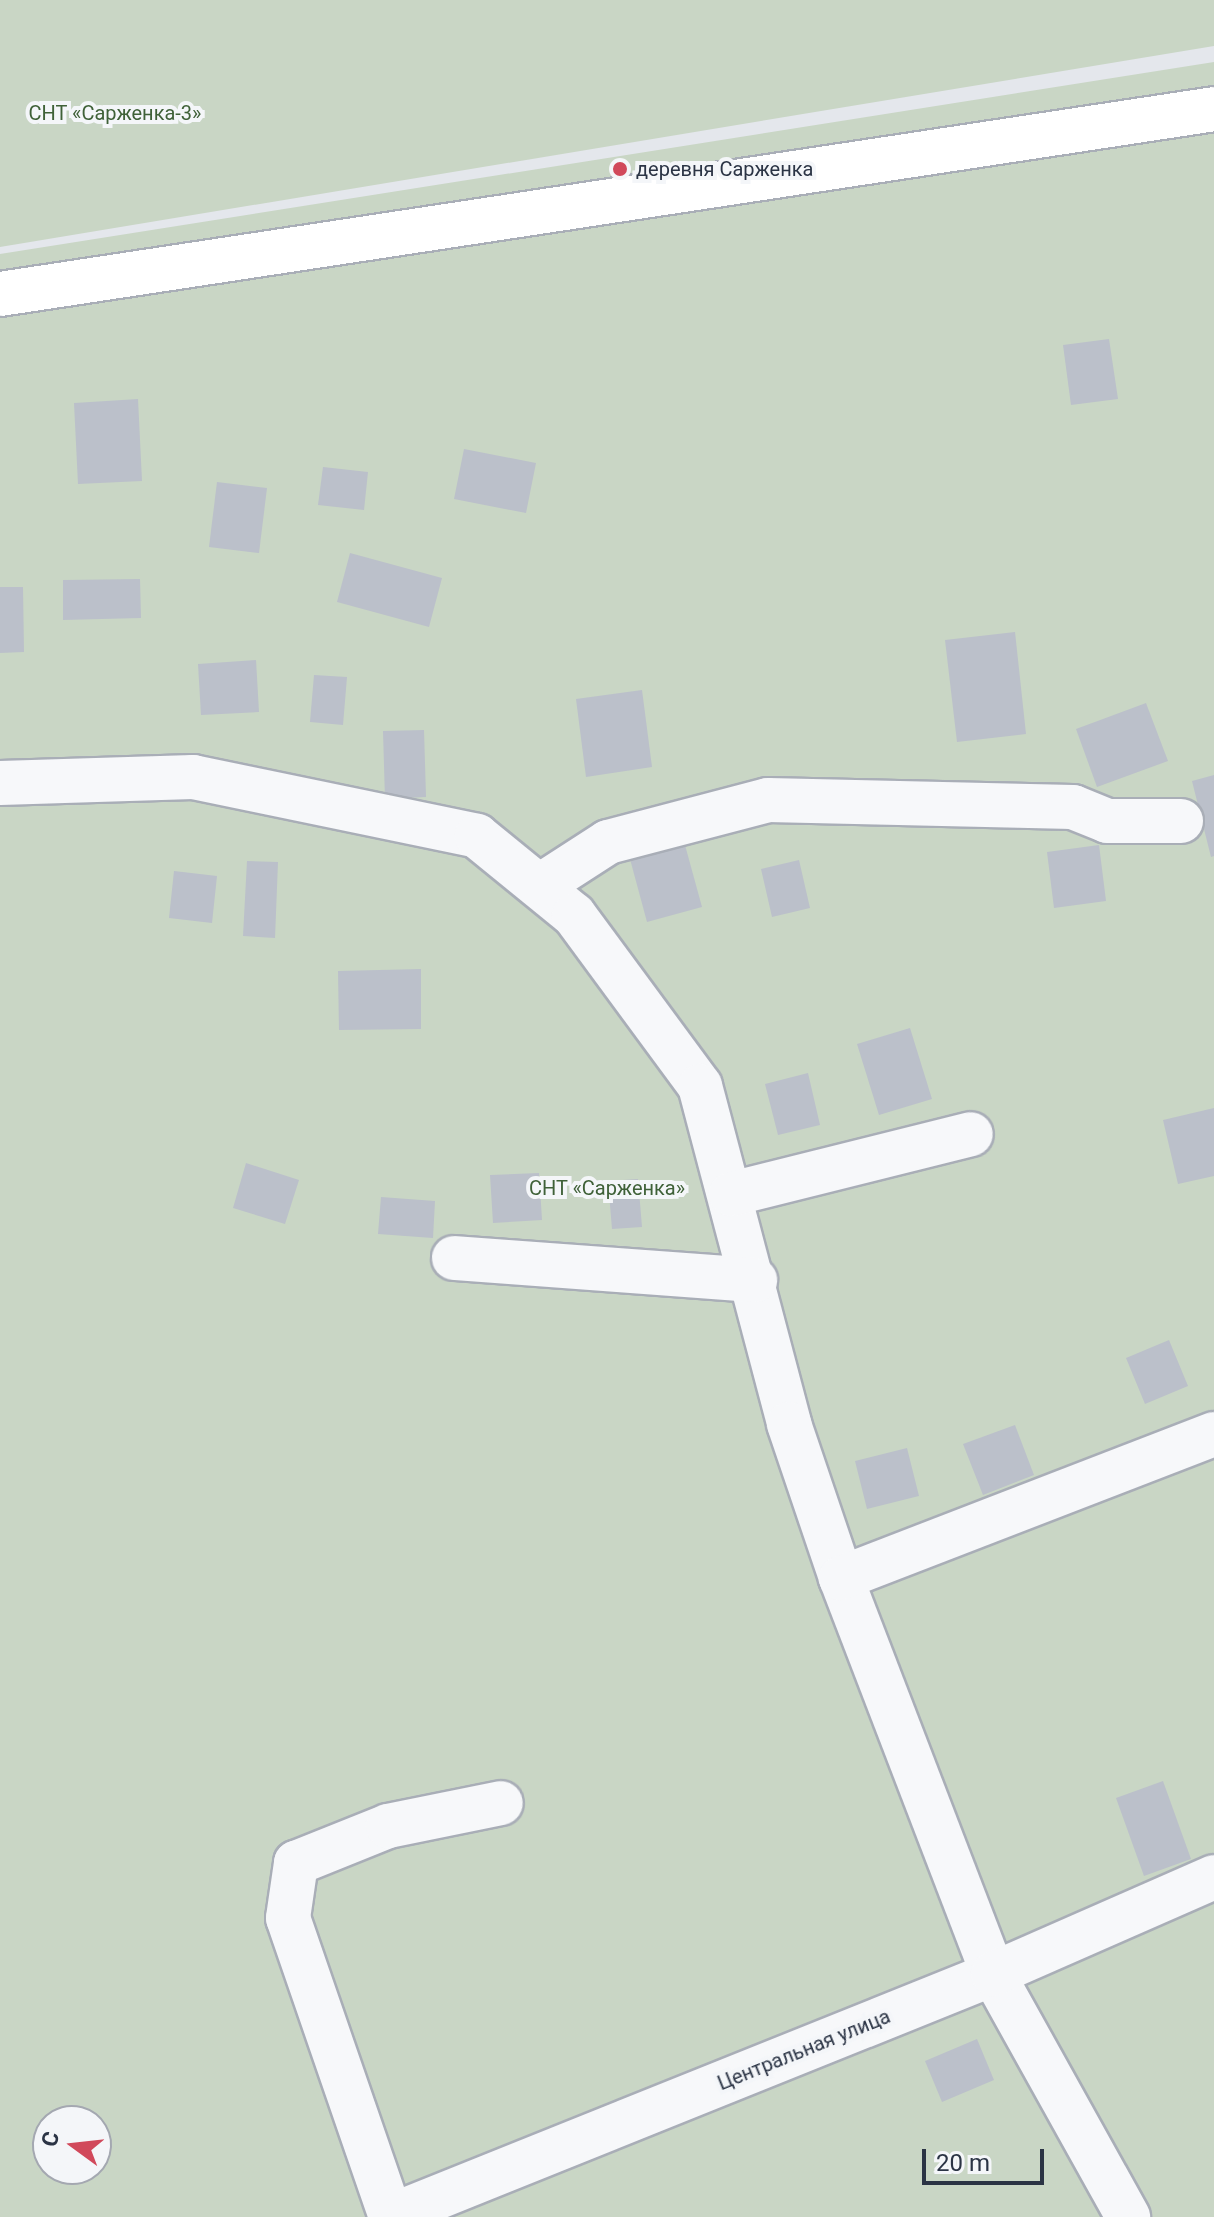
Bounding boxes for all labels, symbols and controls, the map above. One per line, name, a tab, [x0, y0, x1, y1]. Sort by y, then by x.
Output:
park label: СНТ «Сарженка-3»	[28, 101, 202, 125]
place label: деревня Сарженка	[636, 157, 813, 181]
marker: деревня Сарженка	[611, 160, 629, 178]
park label: СНТ «Сарженка»	[529, 1176, 685, 1200]
street label: Центральная улица	[714, 2004, 894, 2096]
north arrow	[32, 2105, 112, 2185]
text: С	[36, 2129, 64, 2149]
scale bar	[926, 2133, 1048, 2183]
text: 20 m	[936, 2149, 990, 2177]

